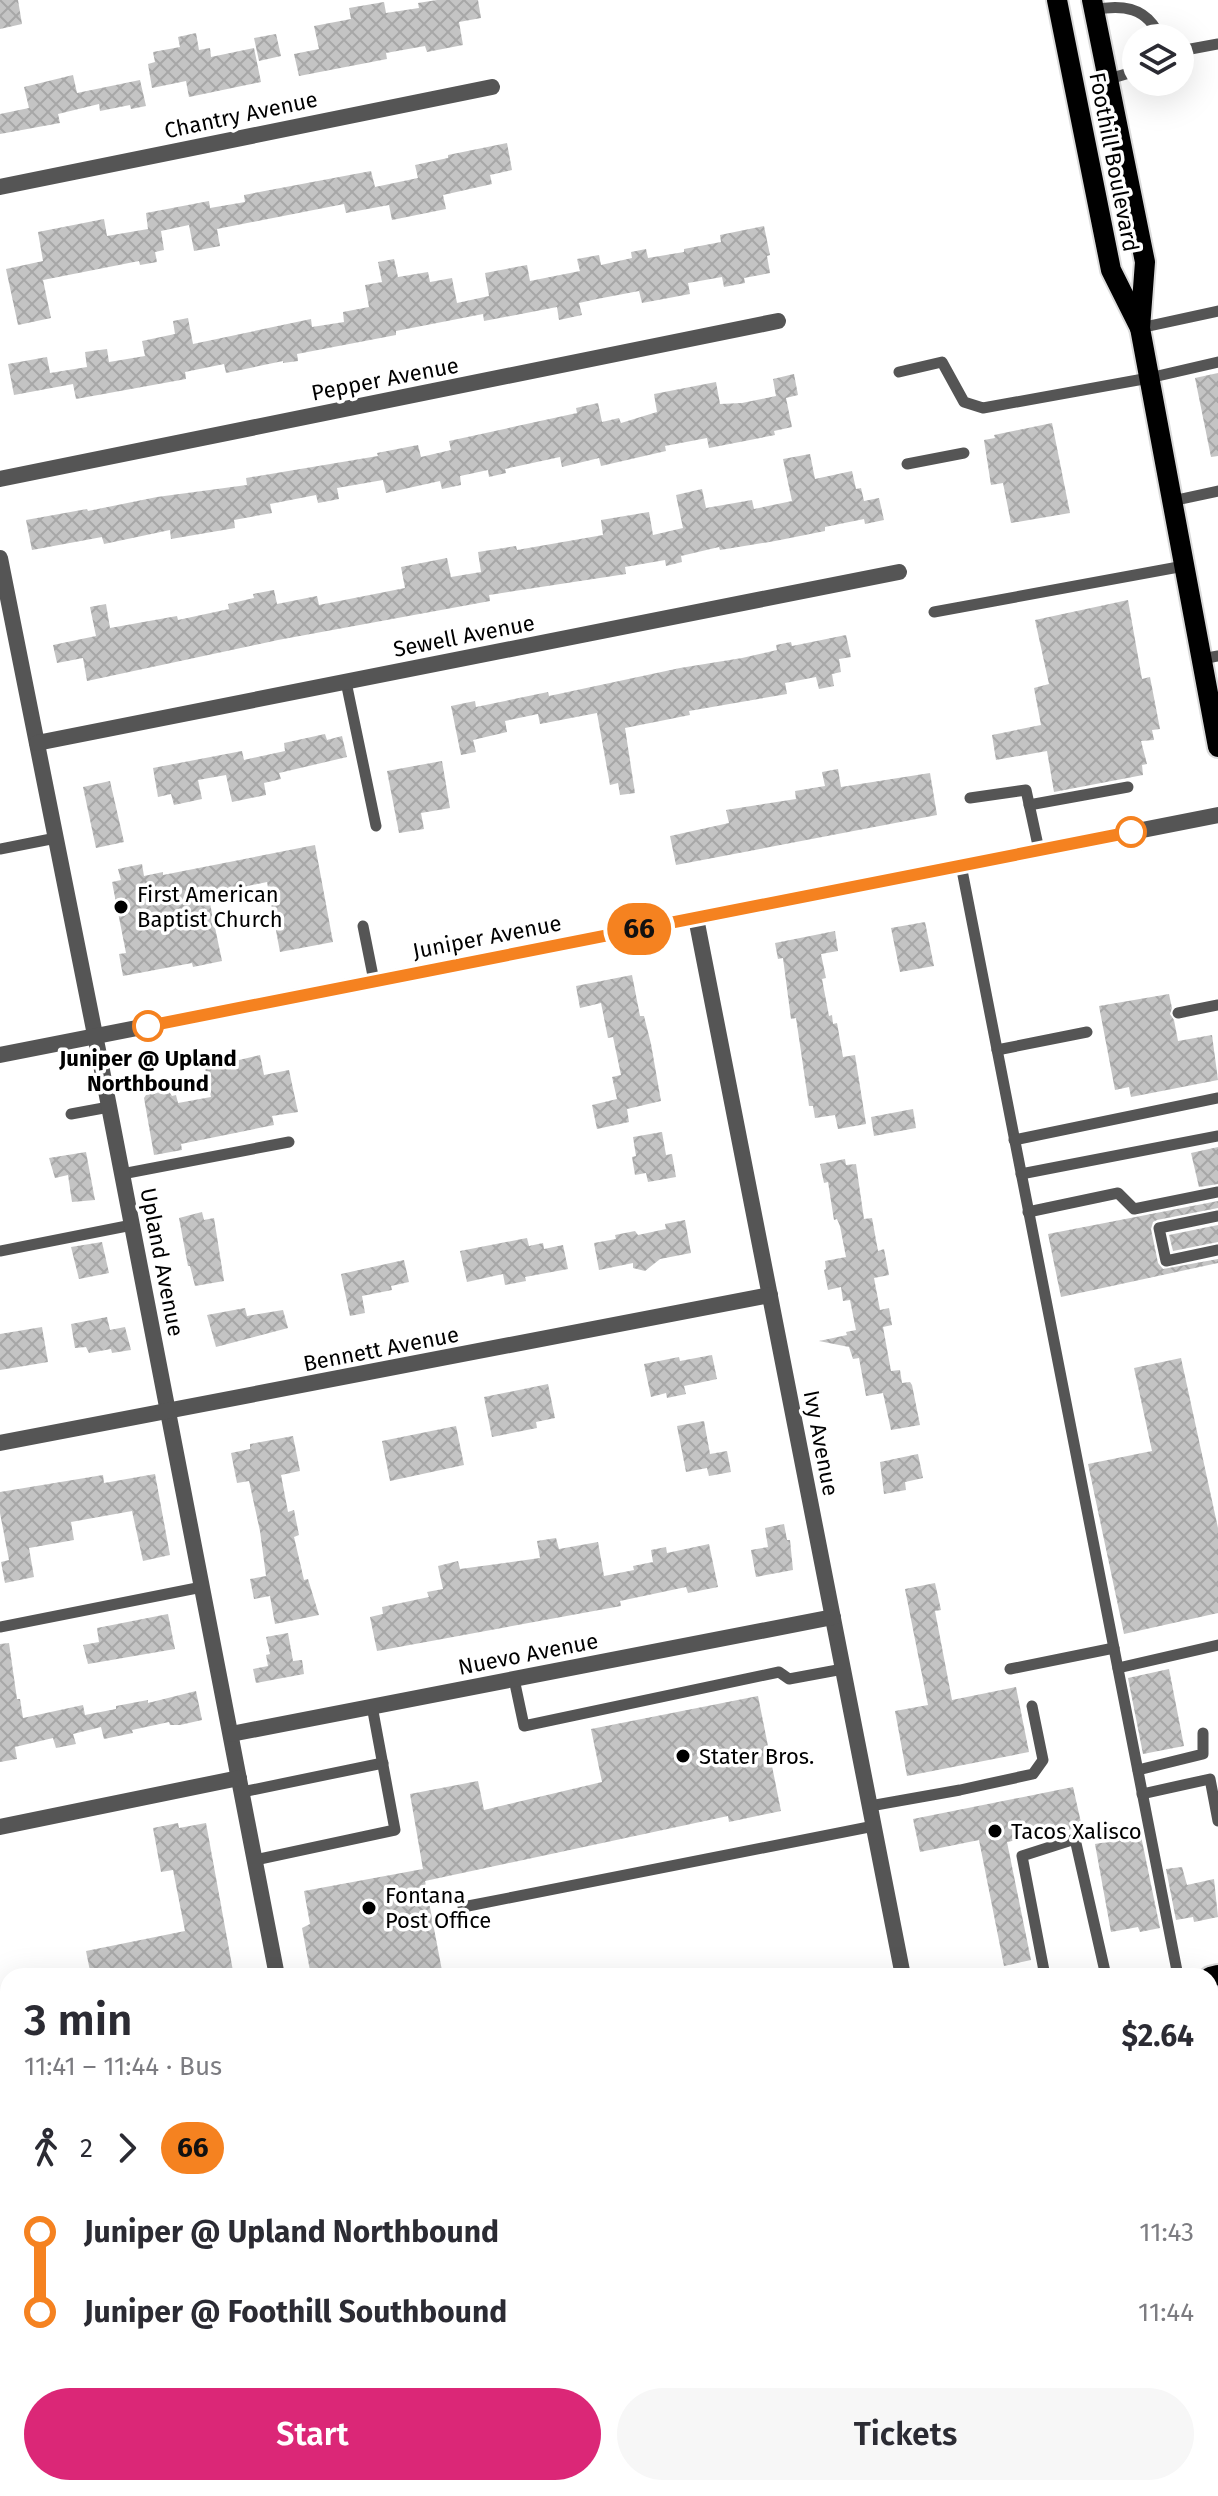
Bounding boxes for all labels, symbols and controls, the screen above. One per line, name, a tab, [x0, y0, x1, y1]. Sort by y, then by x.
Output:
map controls	[1122, 24, 1194, 96]
button: layers	[1122, 24, 1194, 96]
street label: Foothill Boulevard	[1083, 70, 1145, 254]
street label: Chantry Avenue	[162, 86, 320, 144]
street label: Pepper Avenue	[309, 351, 461, 407]
street label: Sewell Avenue	[391, 609, 537, 663]
unlabelled marker	[1116, 817, 1146, 847]
place label: First American Baptist Church	[137, 881, 283, 933]
marker: First American Baptist Church	[112, 898, 130, 916]
line badge: 66	[603, 903, 675, 955]
street label: Juniper Avenue	[410, 909, 564, 965]
text: 66	[623, 912, 655, 945]
marker: Juniper @ Upland Northbound	[133, 1011, 163, 1041]
place label: Juniper @ Upland Northbound	[58, 1045, 237, 1097]
street label: Upland Avenue	[134, 1185, 190, 1339]
street label: Bennett Avenue	[301, 1321, 461, 1377]
street label: Ivy Avenue	[798, 1388, 844, 1498]
street label: Nuevo Avenue	[456, 1627, 600, 1681]
place label: Stater Bros.	[699, 1743, 814, 1770]
marker: Stater Bros.	[674, 1747, 692, 1765]
place label: Tacos Xalisco	[1011, 1818, 1142, 1845]
marker: Tacos Xalisco	[986, 1822, 1004, 1840]
place label: Fontana Post Office	[385, 1882, 491, 1934]
marker: Fontana Post Office	[360, 1899, 378, 1917]
text: 3 min	[24, 1994, 133, 2047]
text: $2.64	[1122, 2018, 1194, 2054]
text: 11:41 – 11:44 · Bus	[24, 2051, 222, 2082]
icon: walk	[24, 2126, 68, 2170]
icon: forward	[105, 2126, 149, 2170]
text: 66	[177, 2131, 208, 2164]
text: 2	[80, 2133, 93, 2164]
text: Juniper @ Upland Northbound	[84, 2214, 499, 2250]
text: 11:43	[1139, 2217, 1194, 2248]
text: Juniper @ Foothill Southbound	[84, 2294, 507, 2330]
text: 11:44	[1138, 2297, 1194, 2328]
button: Start	[24, 2388, 601, 2480]
button: Tickets	[617, 2388, 1194, 2480]

